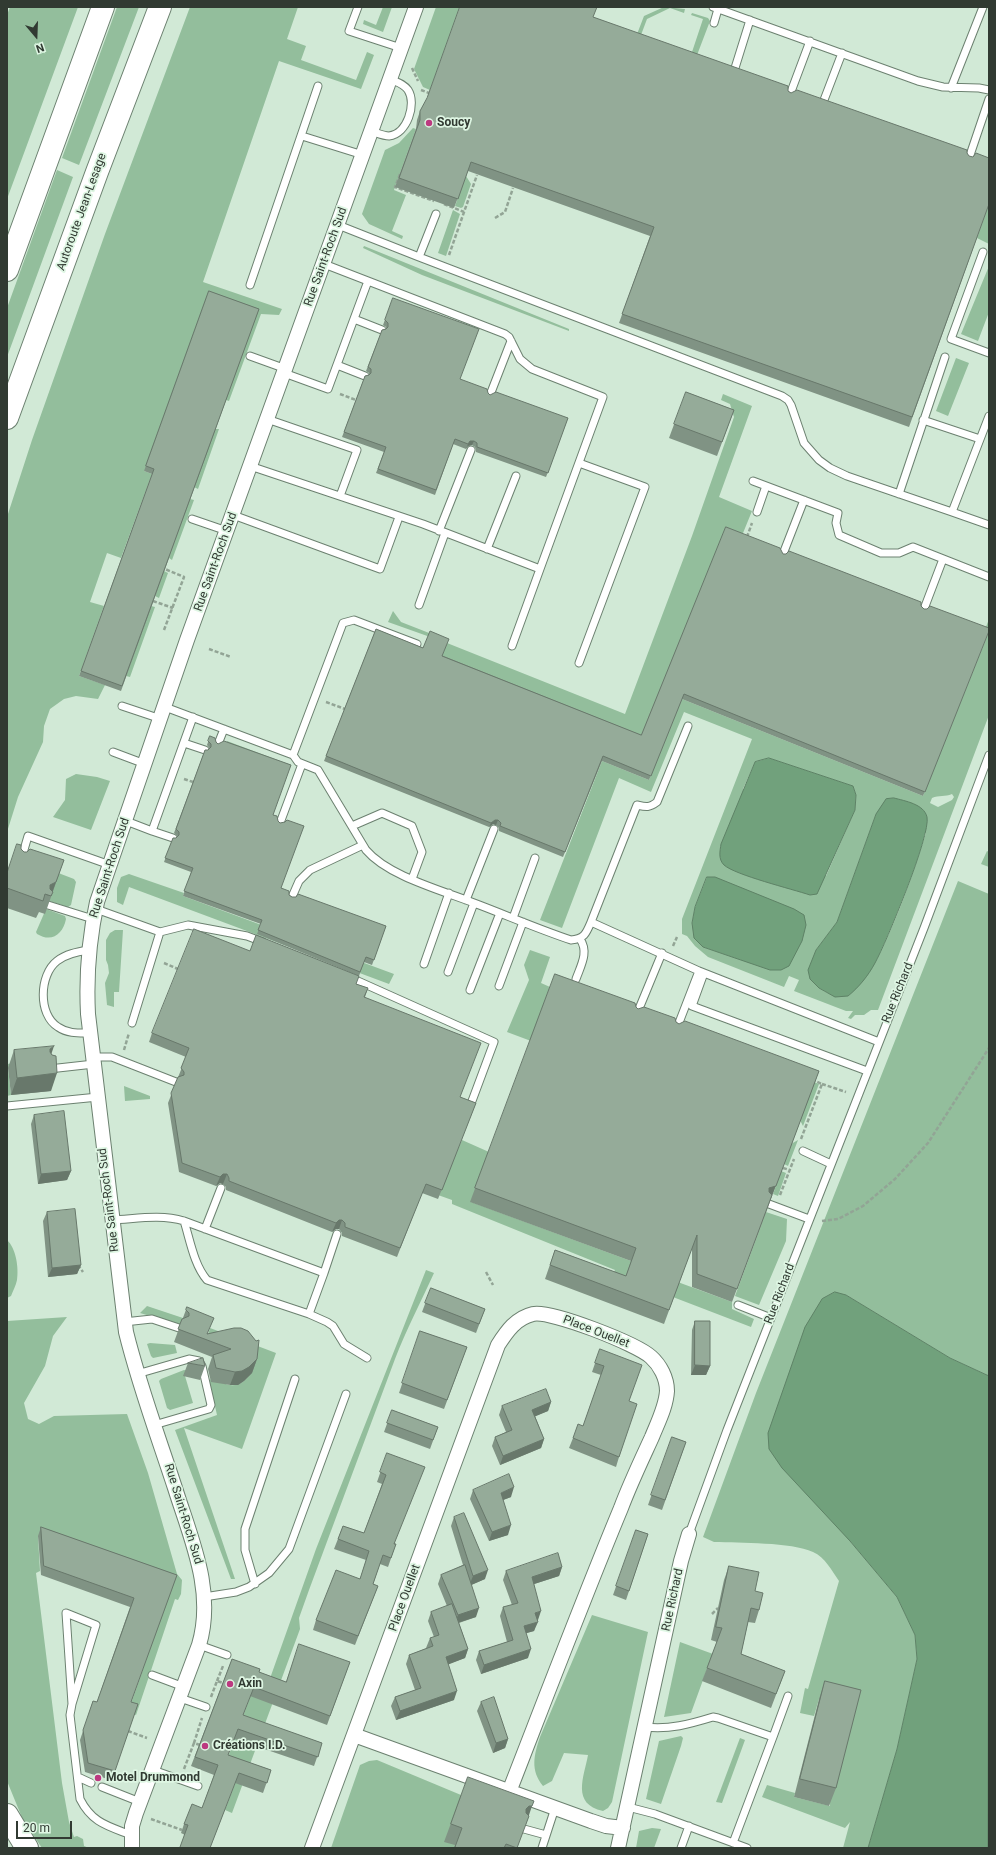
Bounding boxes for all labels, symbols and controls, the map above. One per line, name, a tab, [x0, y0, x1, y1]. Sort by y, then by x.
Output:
north arrow	[16, 16, 56, 56]
text: N	[34, 40, 46, 55]
place label: Soucy	[437, 116, 470, 130]
marker: Soucy	[424, 118, 434, 128]
street label: Autoroute Jean-Lesage	[54, 151, 110, 273]
street label: Rue Saint-Roch Sud	[301, 205, 351, 309]
street label: Rue Saint-Roch Sud	[191, 510, 241, 614]
street label: Rue Saint-Roch Sud	[87, 816, 133, 920]
street label: Rue Richard	[879, 961, 917, 1025]
street label: Rue Saint-Roch Sud	[95, 1147, 123, 1253]
street label: Rue Richard	[762, 1262, 798, 1326]
street label: Place Ouellet	[561, 1313, 631, 1351]
street label: Rue Saint-Roch Sud	[161, 1462, 205, 1566]
street label: Place Ouellet	[386, 1563, 424, 1633]
street label: Rue Richard	[659, 1567, 687, 1633]
place label: Axin	[238, 1677, 262, 1691]
marker: Axin	[225, 1679, 235, 1689]
place label: Créations I.D.	[213, 1739, 286, 1753]
marker: Créations I.D.	[200, 1741, 210, 1751]
place label: Motel Drummond	[106, 1771, 200, 1785]
marker: Motel Drummond	[93, 1773, 103, 1783]
scale bar	[18, 1813, 74, 1839]
text: 20 m	[23, 1821, 50, 1835]

